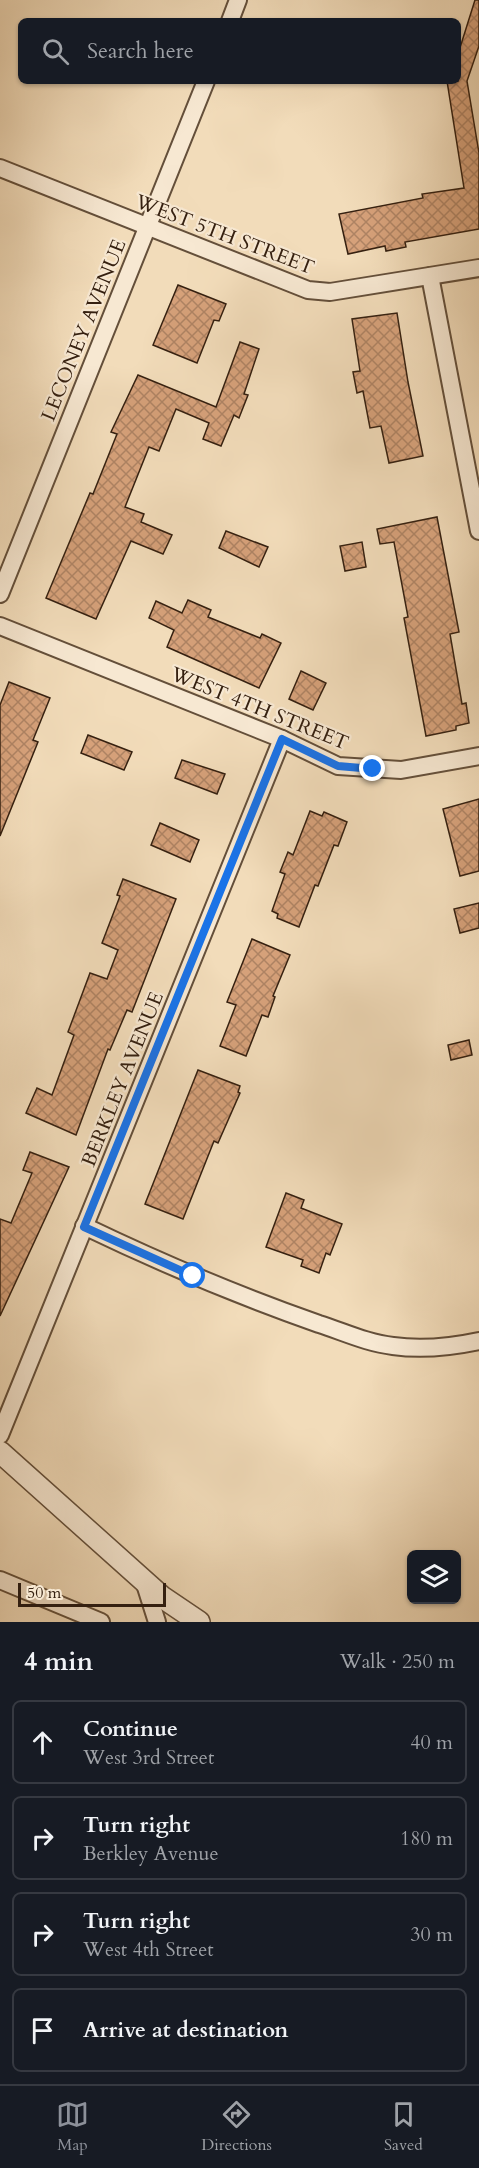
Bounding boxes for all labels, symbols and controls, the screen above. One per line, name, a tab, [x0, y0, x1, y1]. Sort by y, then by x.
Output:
search box	[18, 18, 461, 84]
icon: search	[39, 35, 72, 68]
text: Search here	[87, 36, 194, 66]
street label: WEST 5TH STREET	[131, 188, 318, 281]
street label: LECONEY AVENUE	[35, 235, 132, 425]
street label: WEST 4TH STREET	[166, 660, 353, 757]
route end	[359, 755, 385, 781]
street label: BERKLEY AVENUE	[75, 988, 170, 1171]
route start	[179, 1262, 205, 1288]
map controls	[407, 1550, 461, 1604]
button: layers	[407, 1550, 461, 1604]
scale bar	[18, 1580, 166, 1608]
text: 50 m	[27, 1582, 61, 1604]
text: 4 min	[24, 1644, 93, 1679]
text: Walk · 250 m	[340, 1648, 455, 1675]
text: Continue	[83, 1714, 178, 1744]
icon: ahead	[26, 1726, 59, 1759]
text: 40 m	[410, 1729, 453, 1756]
text: West 3rd Street	[83, 1744, 214, 1771]
text: Turn right	[83, 1810, 190, 1840]
icon: right	[26, 1822, 59, 1855]
text: 180 m	[400, 1825, 453, 1852]
text: Berkley Avenue	[83, 1840, 219, 1867]
text: Turn right	[83, 1906, 190, 1936]
icon: right	[26, 1918, 59, 1951]
text: 30 m	[410, 1921, 453, 1948]
text: West 4th Street	[83, 1936, 214, 1963]
icon: arrive	[26, 2014, 59, 2047]
text: Arrive at destination	[83, 2015, 288, 2045]
tab: Map	[56, 2098, 89, 2156]
tab: Directions	[201, 2098, 272, 2156]
tab: Saved	[384, 2098, 423, 2156]

